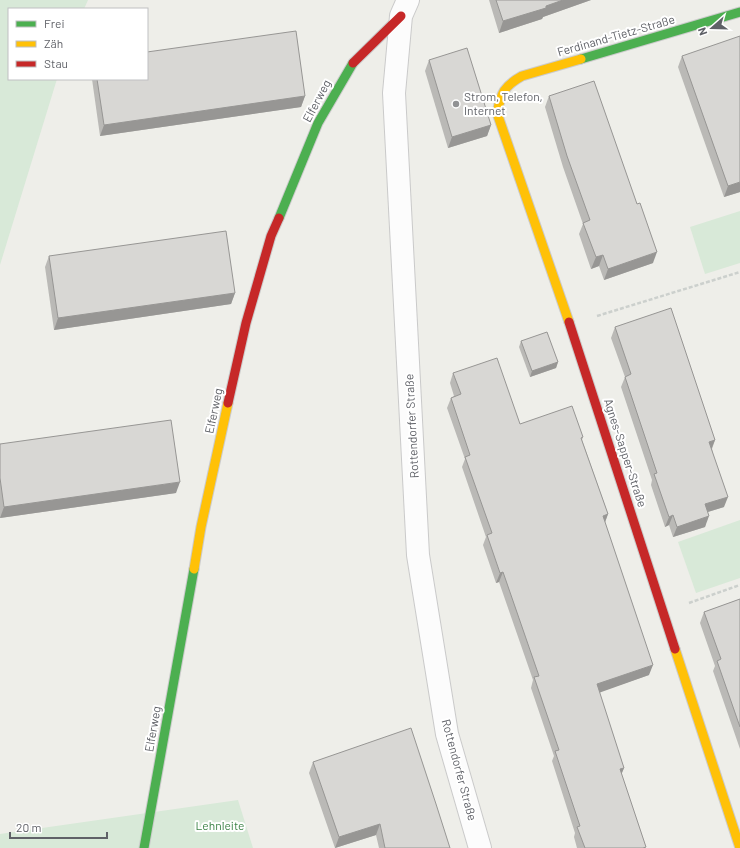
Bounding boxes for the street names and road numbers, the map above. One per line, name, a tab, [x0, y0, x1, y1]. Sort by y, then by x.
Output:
street label: Ferdinand-Tietz-Straße	[555, 12, 676, 59]
street label: Elferweg	[299, 77, 333, 124]
street label: Rottendorfer Straße	[401, 373, 421, 479]
street label: Elferweg	[201, 387, 225, 435]
street label: Agnes-Sapper-Straße	[602, 397, 650, 509]
street label: Elferweg	[141, 705, 163, 753]
street label: Rottendorfer Straße	[440, 717, 480, 822]

